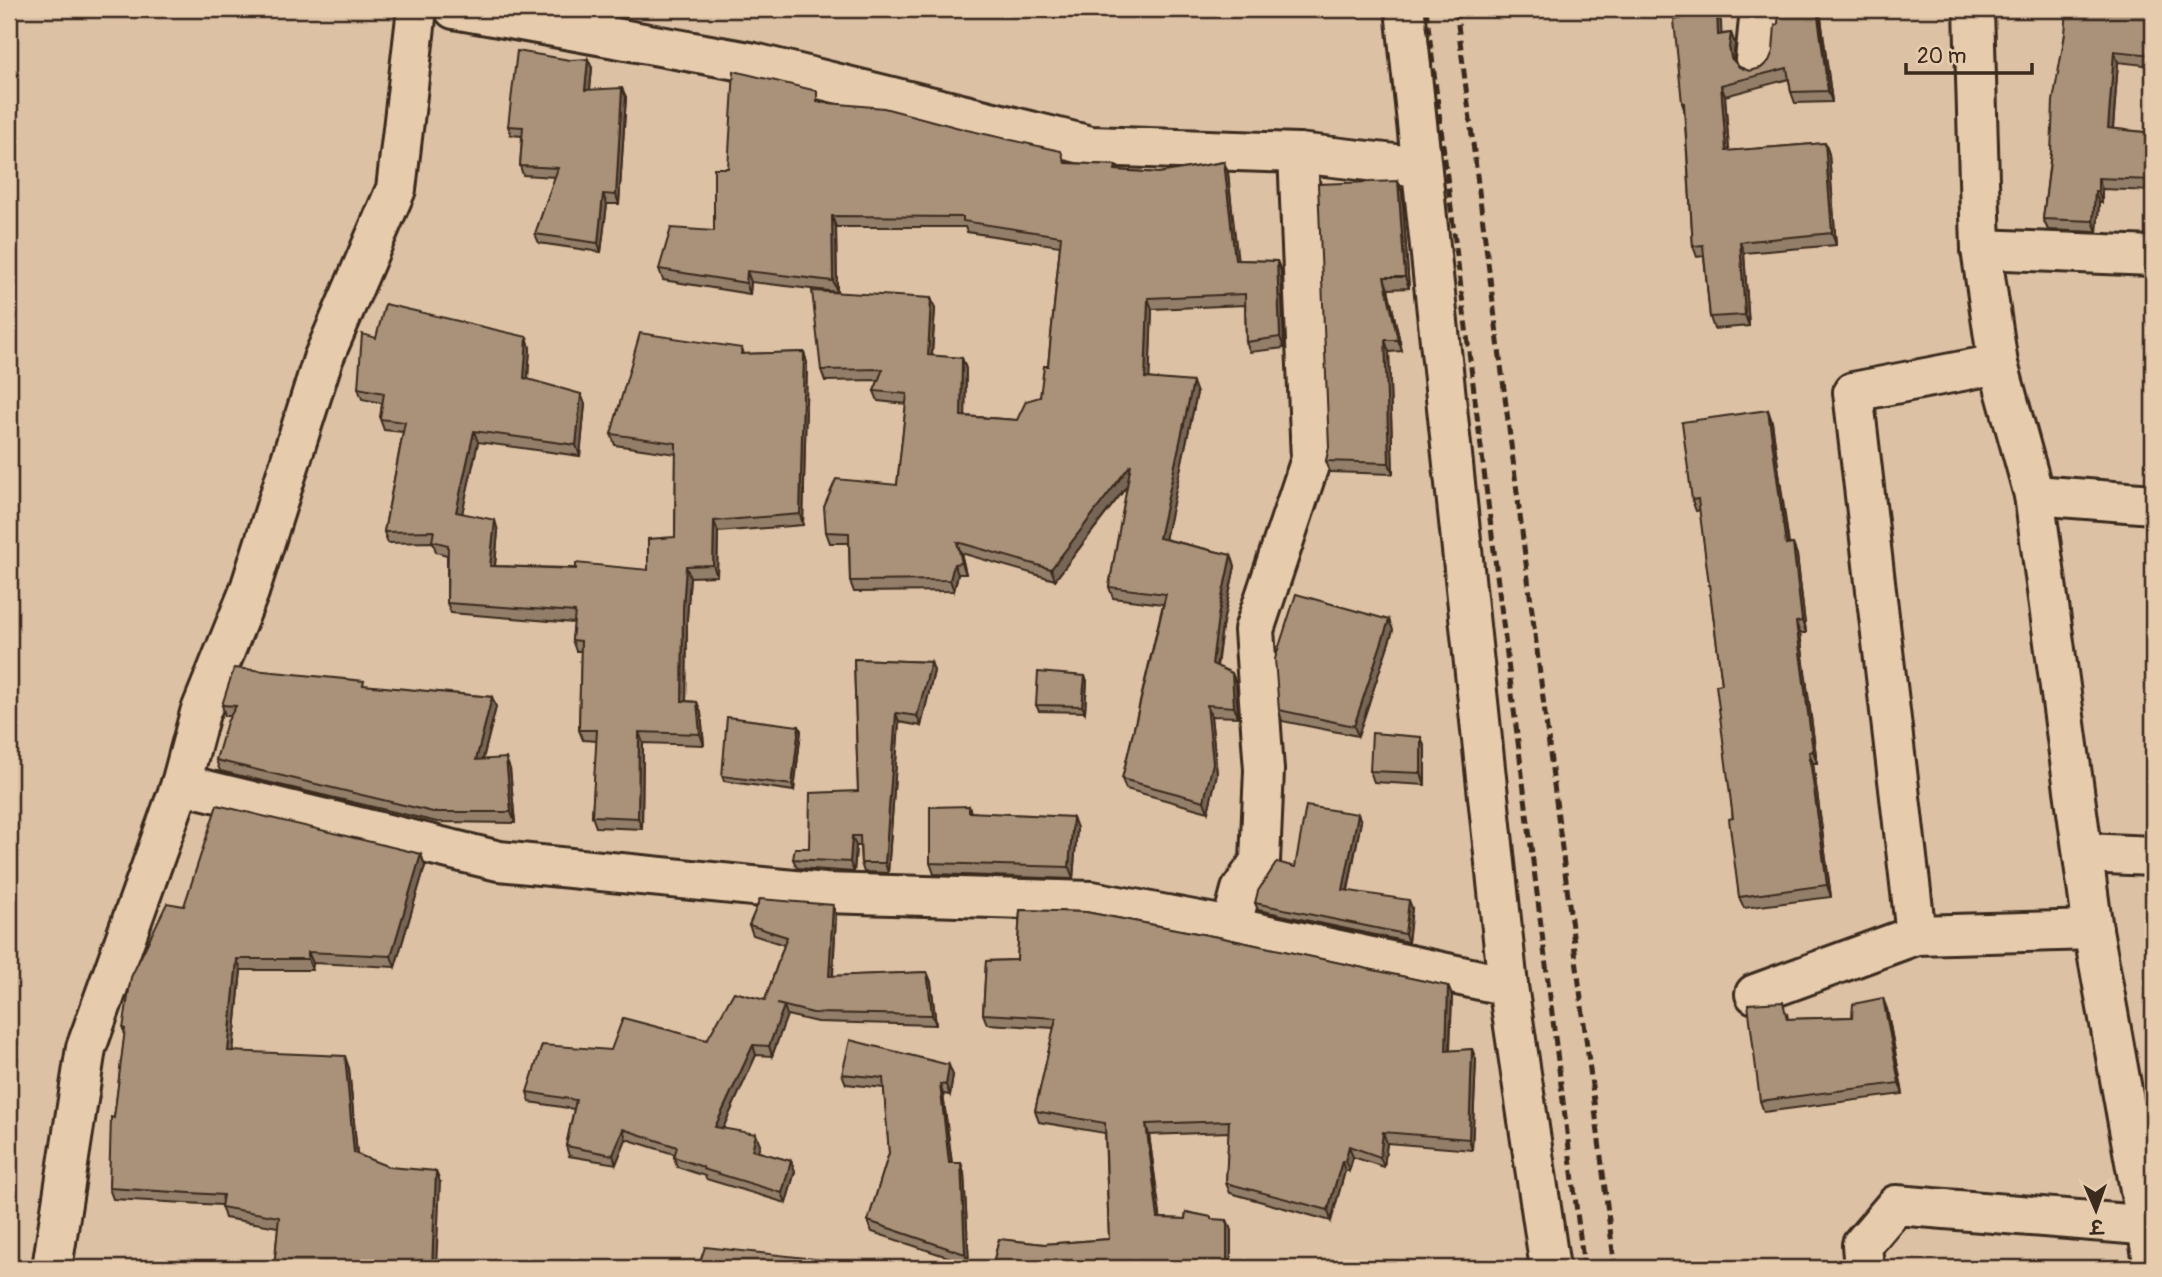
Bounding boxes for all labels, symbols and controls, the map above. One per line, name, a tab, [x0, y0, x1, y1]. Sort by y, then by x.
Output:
scale bar	[1906, 32, 2032, 76]
text: 20 m	[1917, 43, 1966, 70]
north arrow	[2060, 1176, 2130, 1246]
text: उ	[2087, 1214, 2105, 1238]

